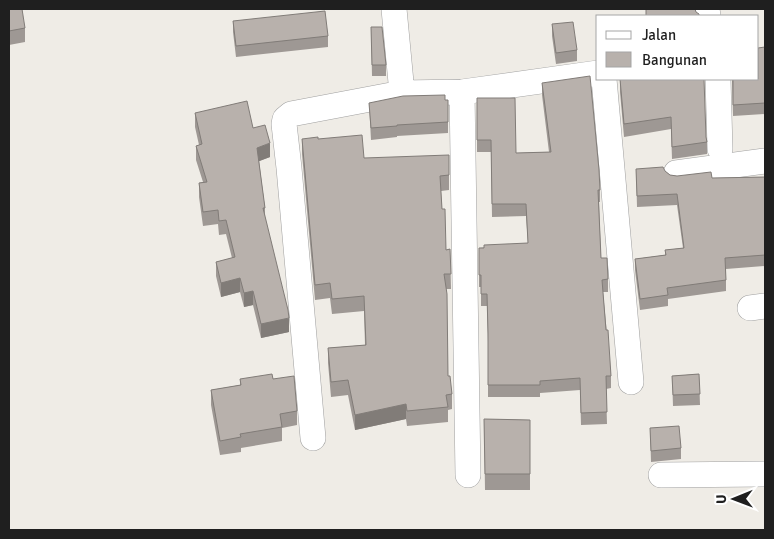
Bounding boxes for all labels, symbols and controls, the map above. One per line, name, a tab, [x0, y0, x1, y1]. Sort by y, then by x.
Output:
legend	[596, 15, 759, 80]
text: Jalan	[642, 26, 676, 44]
text: Bangunan	[642, 51, 707, 69]
north arrow	[709, 474, 759, 524]
text: U	[713, 494, 730, 504]

